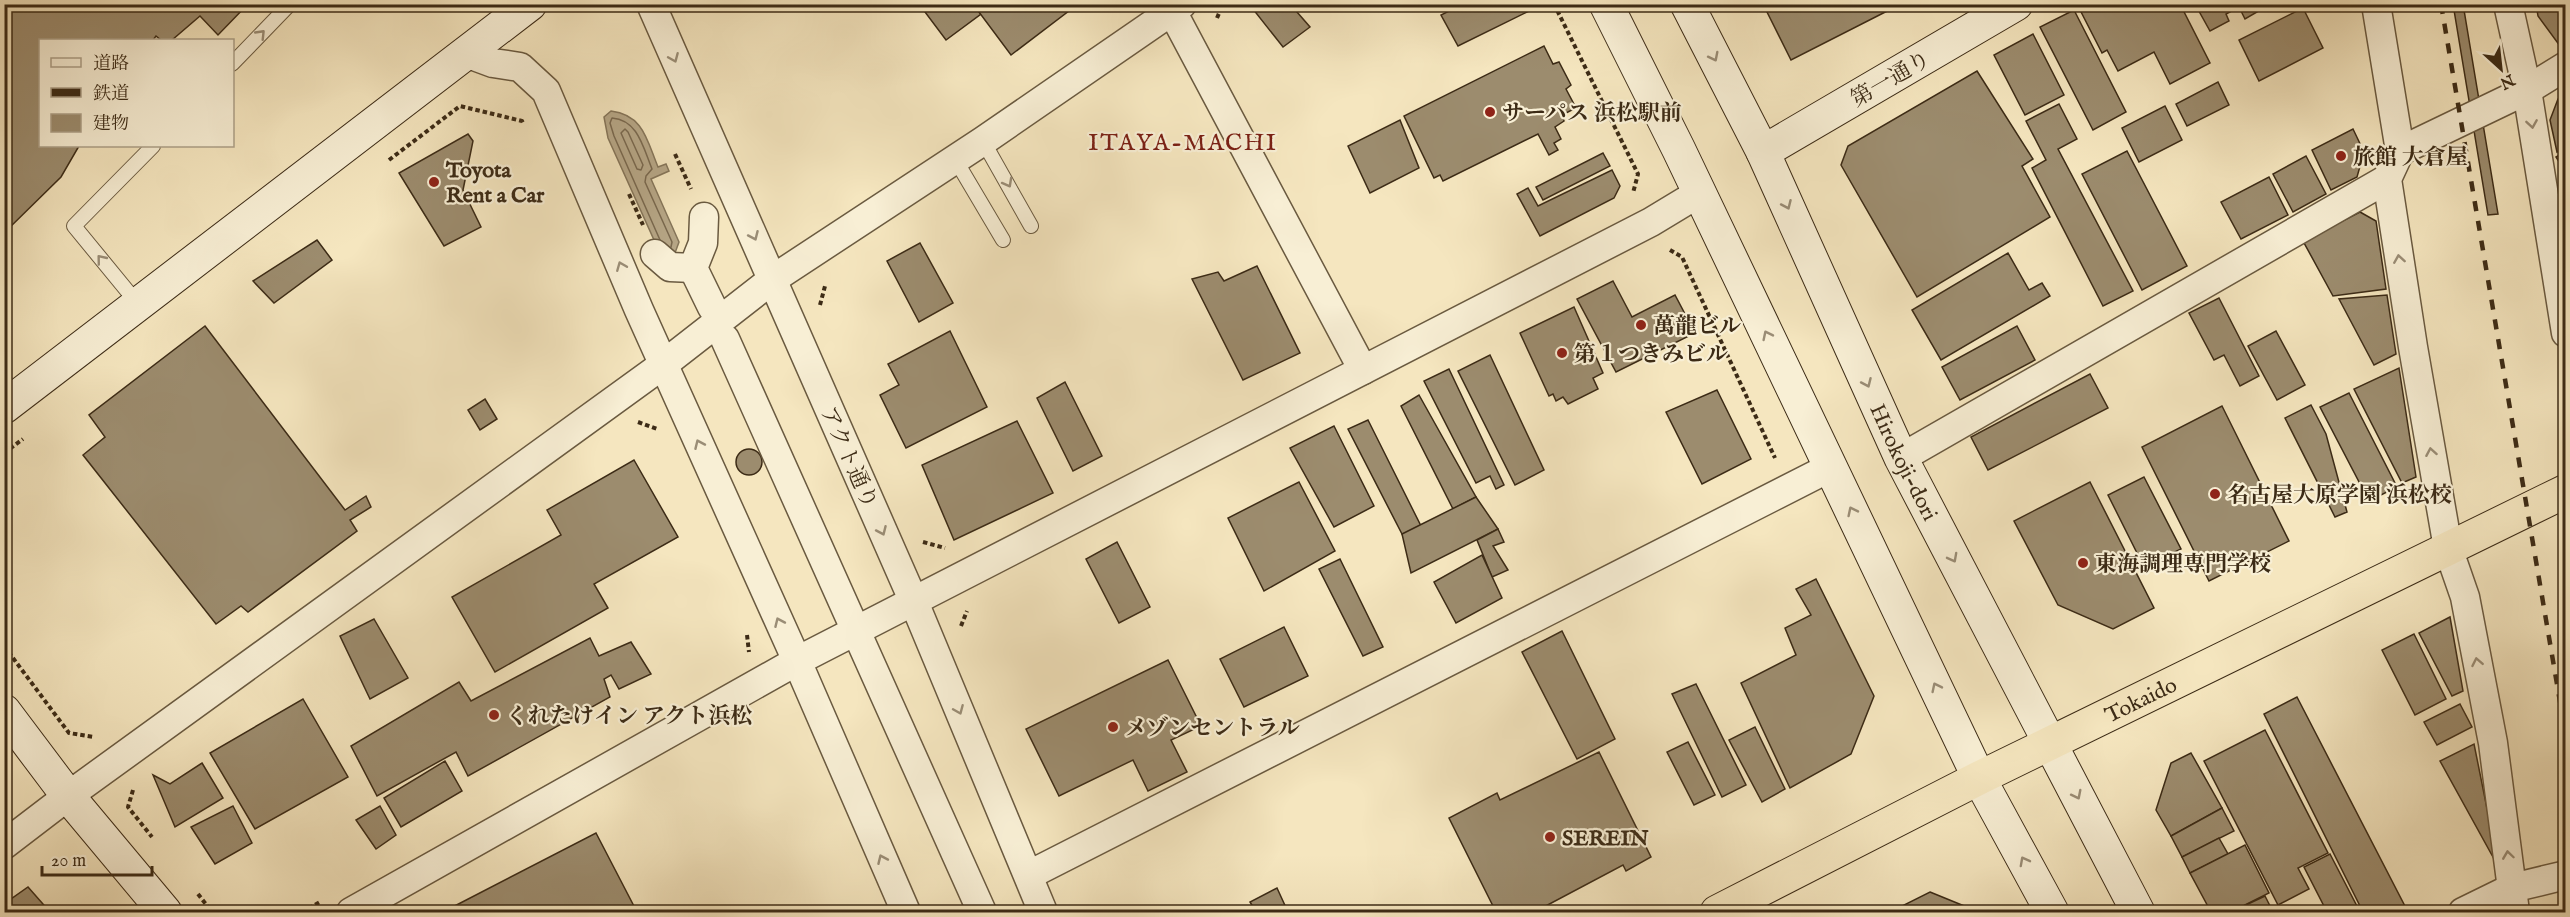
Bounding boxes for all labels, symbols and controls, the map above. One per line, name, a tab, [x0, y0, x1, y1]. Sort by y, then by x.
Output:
one-way arrow	[254, 31, 265, 42]
legend	[39, 39, 234, 147]
north arrow	[2471, 39, 2531, 99]
street label: 第一通り	[1846, 46, 1936, 114]
one-way arrow	[1706, 50, 1718, 61]
one-way arrow	[667, 52, 679, 63]
text: 道路	[93, 53, 129, 76]
text: N	[2496, 68, 2519, 93]
text: 鉄道	[93, 83, 129, 106]
place label: サーパス 浜松駅前	[1502, 100, 1682, 128]
marker: サーパス 浜松駅前	[1483, 105, 1497, 119]
text: 建物	[93, 113, 129, 136]
one-way arrow	[2525, 119, 2537, 128]
district label: ITAYA-MACHI	[1088, 128, 1278, 159]
place label: 旅館 大倉屋	[2353, 144, 2468, 172]
marker: 旅館 大倉屋	[2334, 149, 2348, 163]
place label: Toyota Rent a Car	[445, 157, 545, 210]
marker: Toyota Rent a Car	[427, 175, 441, 189]
one-way arrow	[1001, 177, 1012, 187]
one-way arrow	[1780, 199, 1792, 210]
one-way arrow	[747, 230, 759, 241]
one-way arrow	[97, 255, 108, 266]
one-way arrow	[2394, 255, 2406, 264]
one-way arrow	[616, 261, 628, 272]
place label: 萬龍ビル	[1653, 313, 1741, 341]
marker: 萬龍ビル	[1634, 318, 1648, 332]
one-way arrow	[1763, 331, 1775, 342]
place label: 第１つきみビル	[1574, 341, 1728, 369]
marker: 第１つきみビル	[1555, 346, 1569, 360]
one-way arrow	[1860, 377, 1872, 388]
street label: Hirokoji-dori	[1862, 400, 1943, 526]
street label: アクト通り	[813, 402, 883, 513]
one-way arrow	[695, 440, 707, 451]
one-way arrow	[2425, 447, 2438, 457]
place label: 名古屋大原学園 浜松校	[2227, 482, 2452, 510]
marker: 名古屋大原学園 浜松校	[2208, 487, 2222, 501]
one-way arrow	[1847, 507, 1859, 518]
one-way arrow	[875, 524, 887, 535]
one-way arrow	[1946, 551, 1958, 562]
place label: 東海調理専門学校	[2095, 551, 2271, 579]
marker: 東海調理専門学校	[2076, 556, 2090, 570]
one-way arrow	[775, 618, 787, 629]
one-way arrow	[2471, 658, 2484, 668]
street label: Tokaido	[2101, 671, 2182, 730]
one-way arrow	[1931, 683, 1943, 694]
place label: くれたけイン アクト浜松	[506, 703, 752, 731]
one-way arrow	[952, 703, 964, 714]
marker: くれたけイン アクト浜松	[487, 708, 501, 722]
place label: メゾンセントラル	[1125, 715, 1300, 743]
marker: メゾンセントラル	[1106, 720, 1120, 734]
one-way arrow	[2070, 788, 2082, 799]
place label: SEREIN	[1562, 825, 1649, 853]
marker: SEREIN	[1543, 830, 1557, 844]
scale bar	[42, 839, 152, 877]
text: 20 m	[51, 850, 86, 873]
one-way arrow	[2502, 850, 2514, 859]
one-way arrow	[877, 855, 889, 866]
one-way arrow	[2020, 857, 2031, 867]

